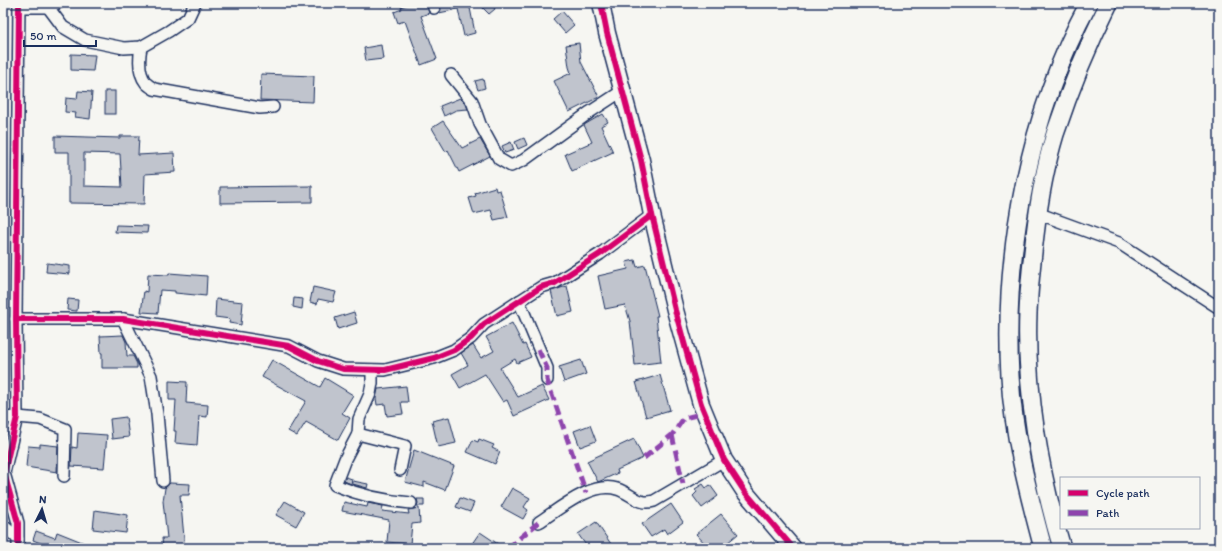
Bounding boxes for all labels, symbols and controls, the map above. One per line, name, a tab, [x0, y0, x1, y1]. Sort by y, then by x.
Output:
scale bar	[24, 22, 96, 48]
text: 50 m	[30, 29, 56, 43]
legend	[1060, 477, 1200, 529]
text: Cycle path	[1096, 486, 1150, 500]
north arrow	[22, 489, 62, 529]
text: N	[39, 493, 47, 506]
text: Path	[1096, 506, 1119, 520]

